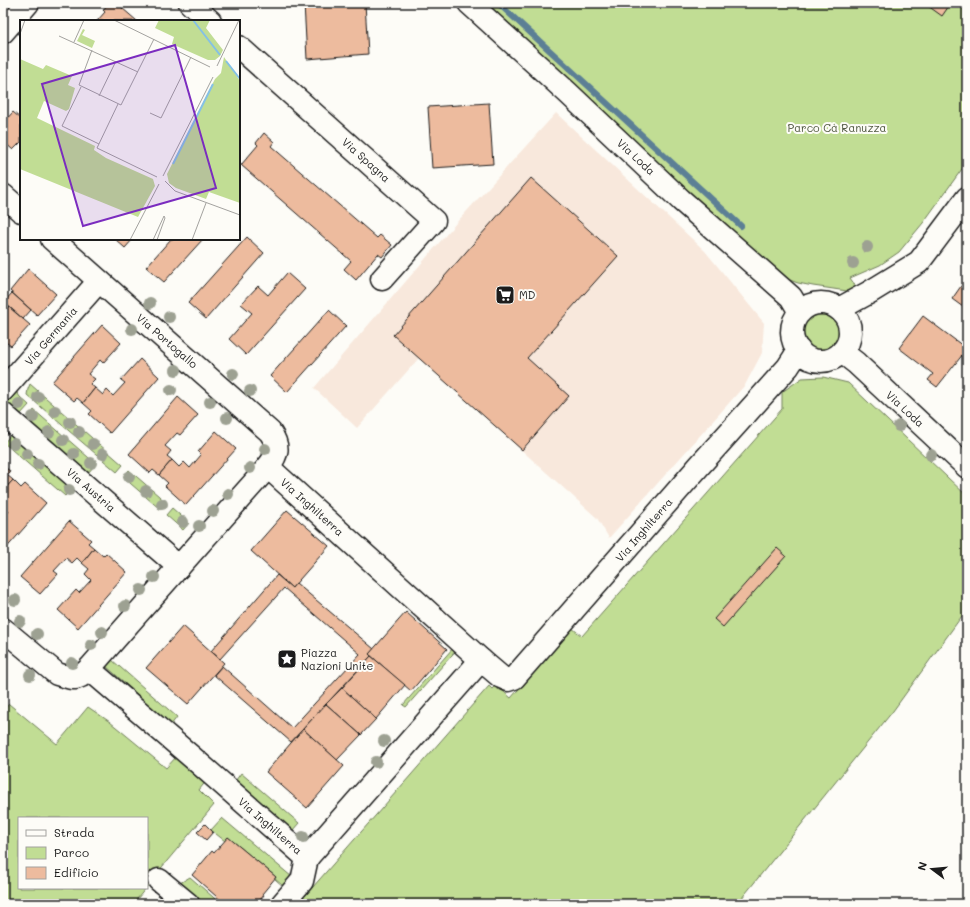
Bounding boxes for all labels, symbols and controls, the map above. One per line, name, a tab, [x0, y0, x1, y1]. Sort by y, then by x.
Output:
inset map	[20, 20, 240, 240]
park label: Parco Cà Ranuzza	[788, 120, 887, 135]
street label: Via Spagna	[339, 134, 394, 185]
street label: Via Loda	[614, 135, 659, 178]
supermarket icon: MD	[494, 284, 516, 306]
place label: MD	[519, 287, 535, 302]
street label: Via Germania	[21, 303, 80, 368]
street label: Via Portogallo	[134, 310, 201, 372]
street label: Via Loda	[883, 387, 928, 430]
street label: Via Austria	[64, 464, 119, 515]
street label: Via Inghilterra	[278, 474, 347, 539]
street label: Via Inghilterra	[612, 494, 676, 565]
place label: Piazza Nazioni Unite	[301, 645, 374, 673]
place icon: Piazza Nazioni Unite	[276, 648, 298, 670]
street label: Via Inghilterra	[235, 794, 306, 858]
legend	[18, 817, 148, 889]
text: Strada	[54, 824, 95, 840]
text: Parco	[54, 844, 89, 860]
north arrow	[912, 849, 952, 889]
text: N	[914, 860, 930, 872]
text: Edificio	[54, 864, 98, 880]

